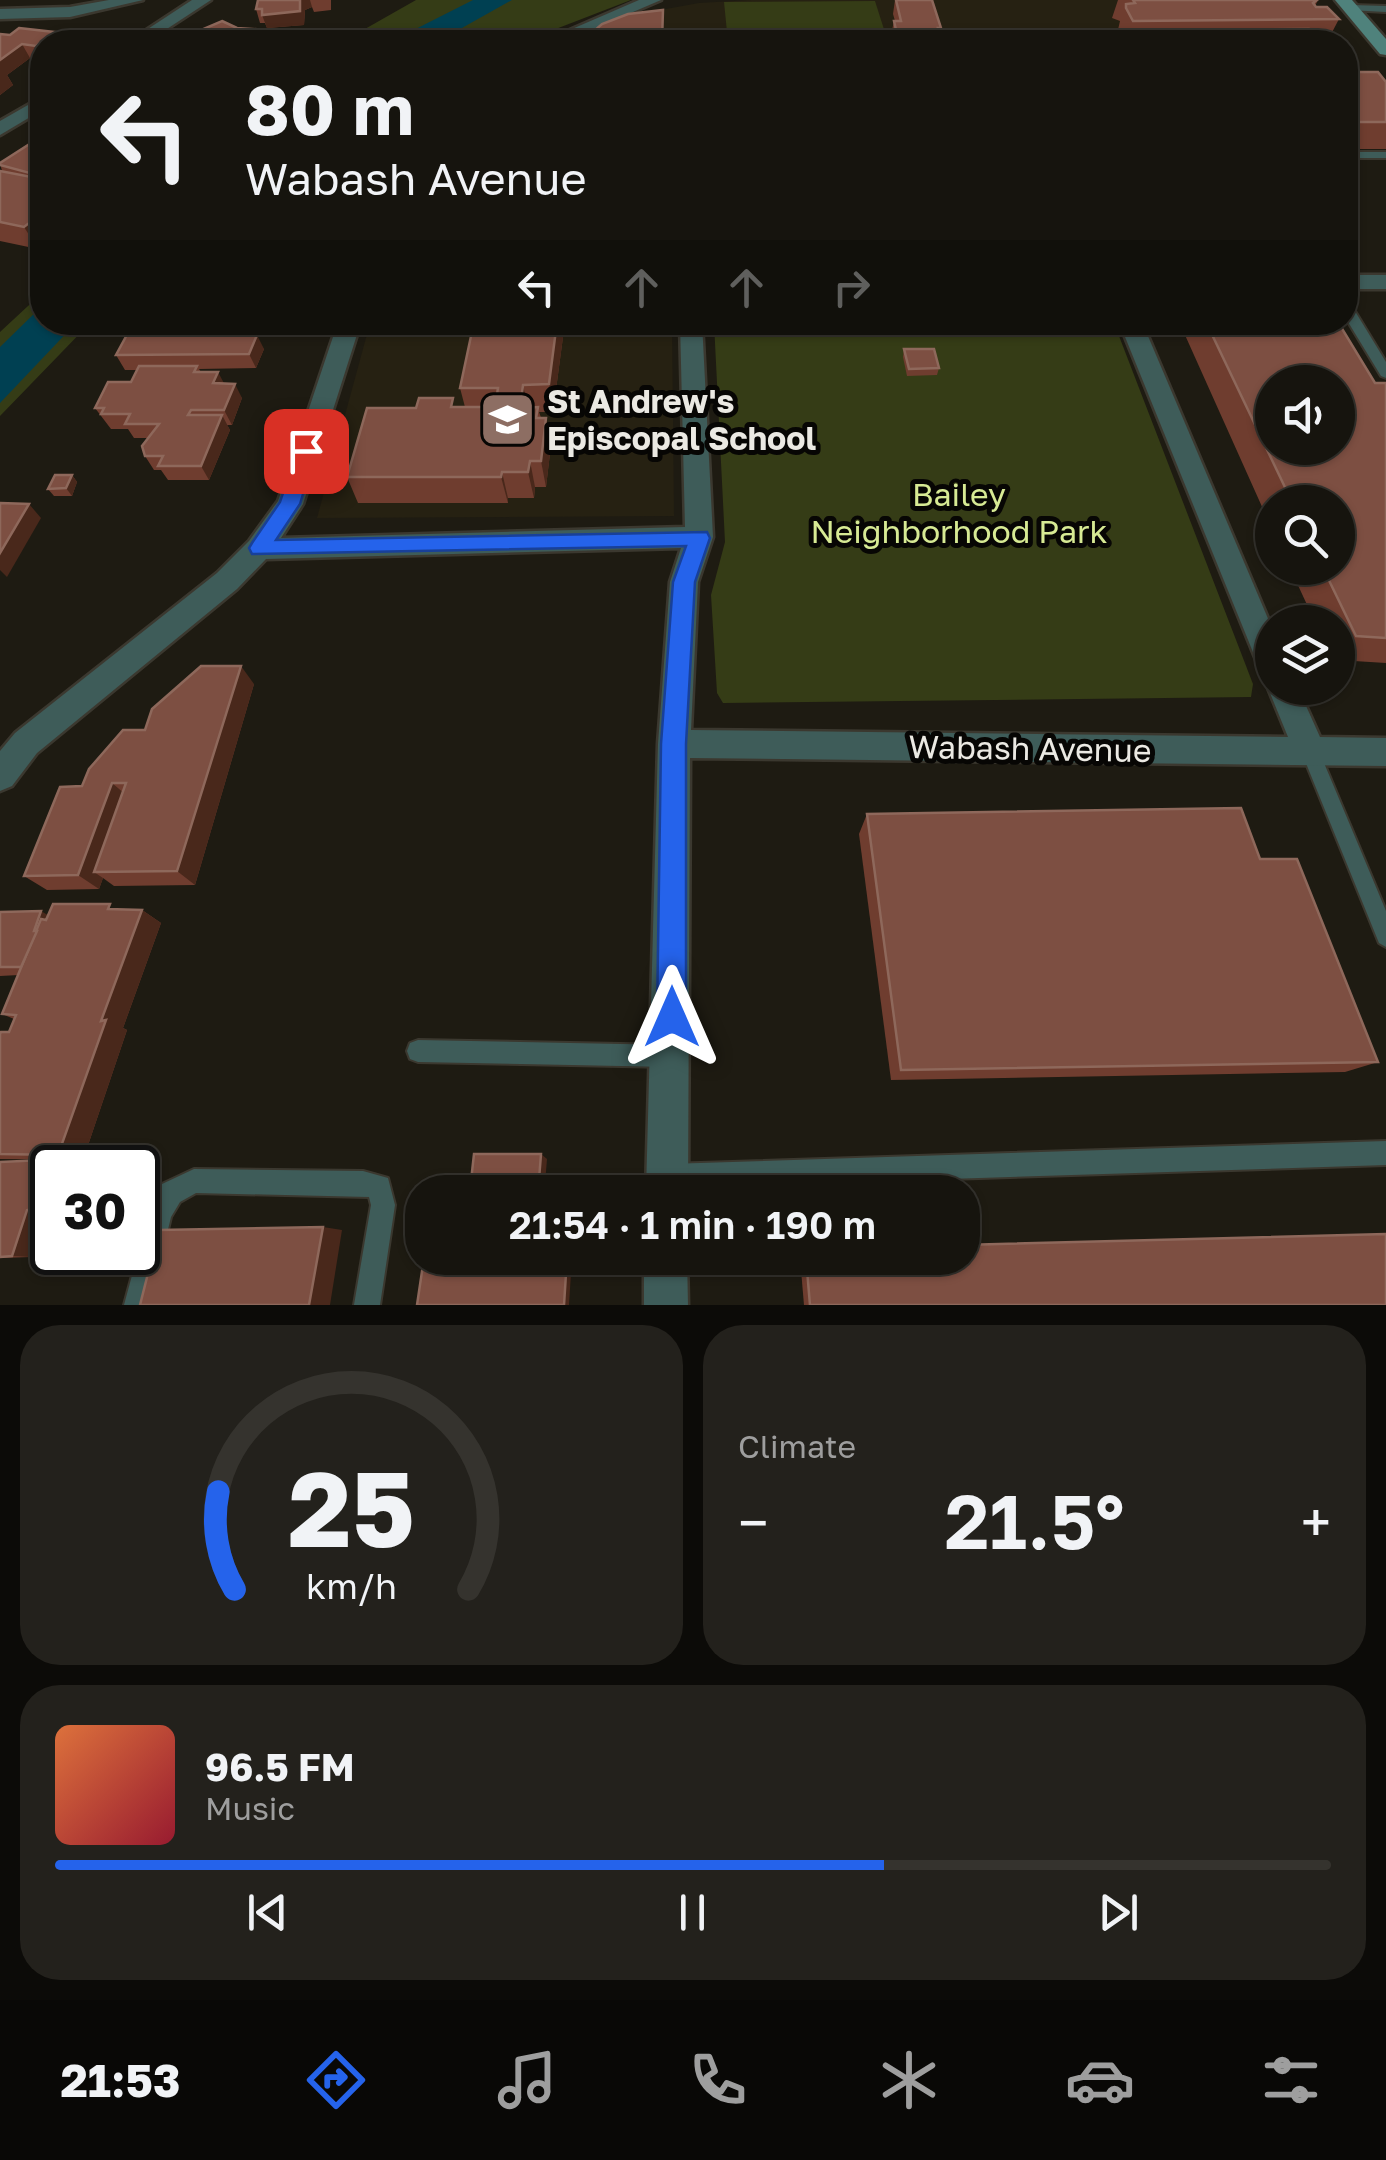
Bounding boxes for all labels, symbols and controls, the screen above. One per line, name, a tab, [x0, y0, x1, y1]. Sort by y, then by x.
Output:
text: 80 m	[245, 66, 414, 150]
icon: left	[80, 70, 210, 200]
text: Wabash Avenue	[245, 151, 587, 205]
icon: left	[509, 260, 564, 315]
icon: ahead	[614, 260, 669, 315]
icon: ahead	[719, 260, 774, 315]
icon: right	[824, 260, 879, 315]
map controls	[1255, 365, 1355, 705]
button: sound	[1255, 365, 1355, 465]
place label: St Andrew's Episcopal School	[547, 382, 816, 457]
school or university icon: St Andrew's Episcopal School	[478, 389, 538, 449]
pin	[264, 409, 349, 494]
icon: arrive	[279, 424, 334, 479]
park label: Bailey Neighborhood Park	[810, 475, 1108, 550]
button: search	[1255, 485, 1355, 585]
button: layers	[1255, 605, 1355, 705]
street label: Wabash Avenue	[908, 727, 1152, 769]
position arrow	[620, 965, 724, 1069]
speed limit sign: 30	[30, 1145, 160, 1275]
text: 21:54 · 1 min · 190 m	[509, 1202, 876, 1247]
text: Climate	[738, 1427, 856, 1465]
text: 25	[288, 1445, 415, 1570]
text: 21.5°	[944, 1475, 1125, 1566]
text: −	[738, 1489, 768, 1555]
text: +	[1301, 1489, 1331, 1555]
text: km/h	[306, 1564, 397, 1607]
text: 96.5 FM	[205, 1744, 355, 1789]
text: Music	[205, 1789, 295, 1827]
icon: previous	[240, 1885, 295, 1940]
icon: pause	[665, 1885, 720, 1940]
icon: next	[1091, 1885, 1146, 1940]
icon: directions	[301, 2045, 371, 2115]
icon: music	[492, 2045, 562, 2115]
icon: phone	[683, 2045, 753, 2115]
icon: climate	[874, 2045, 944, 2115]
icon: car	[1065, 2045, 1135, 2115]
icon: filters	[1256, 2045, 1326, 2115]
text: 21:53	[60, 2053, 180, 2107]

